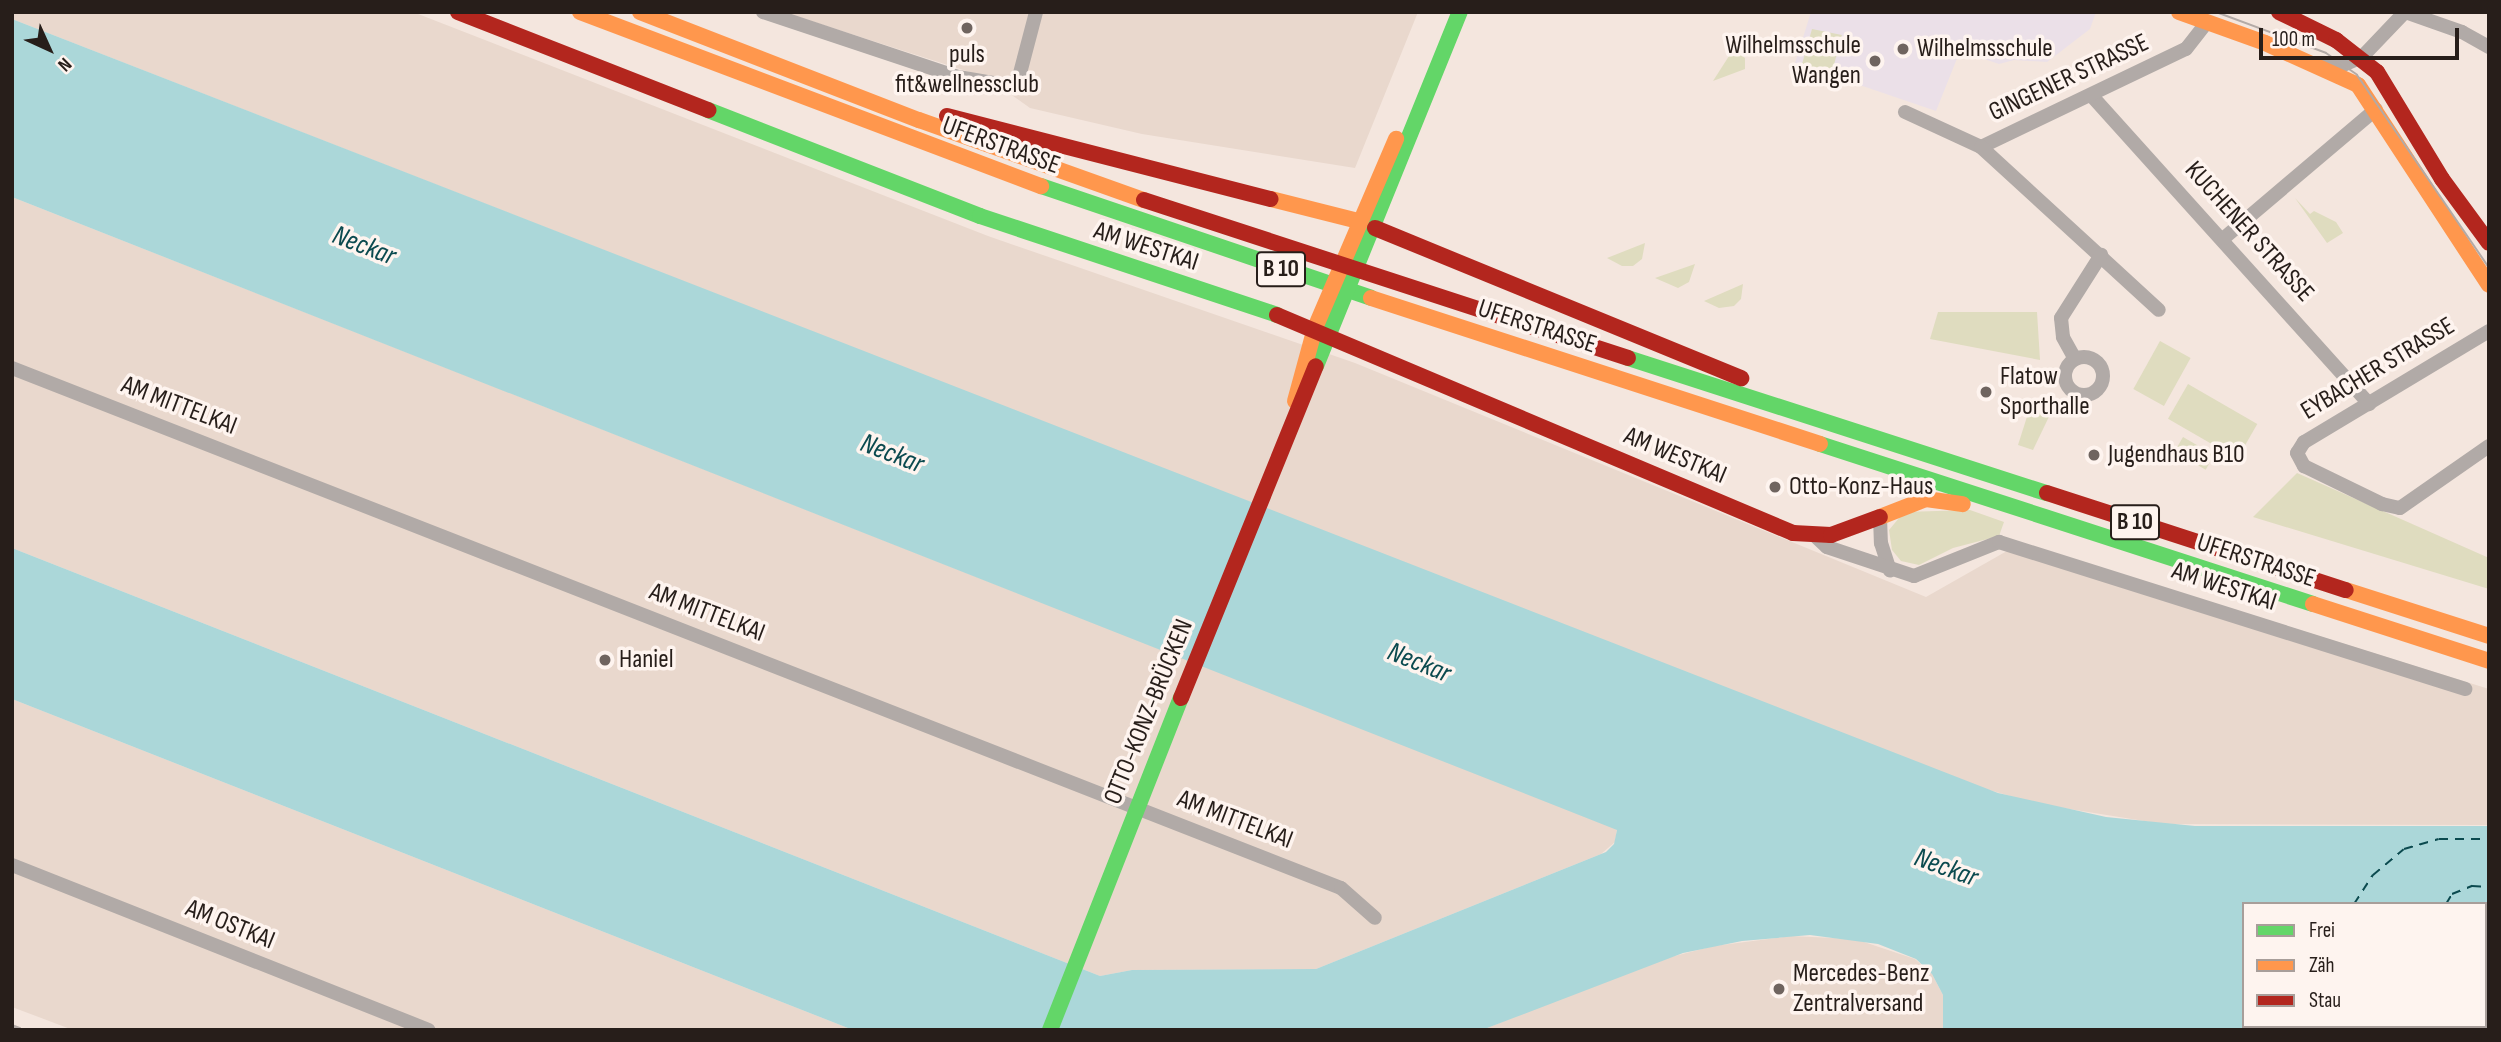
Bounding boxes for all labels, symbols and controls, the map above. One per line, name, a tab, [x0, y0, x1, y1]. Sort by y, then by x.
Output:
north arrow	[14, 14, 84, 84]
scale bar	[2263, 14, 2462, 58]
marker: puls fit&wellnessclub	[959, 20, 975, 36]
street label: GINGENER STRASSE	[1984, 27, 2154, 129]
text: 100 m	[2272, 27, 2315, 52]
place label: Wilhelmsschule Wangen	[1725, 30, 1861, 92]
place label: Wilhelmsschule	[1917, 33, 2053, 65]
place label: puls fit&wellnessclub	[895, 39, 1039, 100]
marker: Wilhelmsschule	[1895, 41, 1911, 57]
text: N	[52, 52, 76, 76]
marker: Wilhelmsschule Wangen	[1867, 53, 1883, 69]
street label: UFERSTRASSE	[938, 110, 1064, 182]
street label: KUCHENER STRASSE	[2178, 155, 2320, 309]
street label: AM WESTKAI	[1090, 215, 1202, 279]
water label: Neckar	[328, 219, 400, 273]
road number: B 10	[1255, 248, 1307, 290]
street label: UFERSTRASSE	[1474, 293, 1600, 361]
street label: EYBACHER STRASSE	[2296, 311, 2460, 427]
place label: Flatow Sporthalle	[2000, 361, 2090, 422]
street label: AM MITTELKAI	[117, 370, 241, 442]
marker: Flatow Sporthalle	[1978, 384, 1994, 400]
street label: AM WESTKAI	[1619, 421, 1731, 491]
water label: Neckar	[856, 427, 928, 481]
place label: Jugendhaus B10	[2108, 439, 2245, 471]
marker: Jugendhaus B10	[2086, 447, 2102, 463]
place label: Otto-Konz-Haus	[1789, 471, 1933, 503]
marker: Otto-Konz-Haus	[1767, 479, 1783, 495]
road number: B 10	[2109, 502, 2161, 542]
street label: UFERSTRASSE	[2193, 527, 2319, 595]
street label: AM WESTKAI	[2168, 555, 2280, 619]
street label: AM MITTELKAI	[645, 577, 769, 649]
street label: OTTO-KONZ-BRÜCKEN	[1098, 615, 1200, 809]
water label: Neckar	[1383, 635, 1455, 691]
place label: Haniel	[619, 644, 673, 676]
marker: Haniel	[597, 652, 613, 668]
street label: AM MITTELKAI	[1173, 784, 1297, 856]
water label: Neckar	[1910, 841, 1982, 895]
street label: AM OSTKAI	[181, 893, 279, 957]
legend	[2242, 902, 2487, 1028]
text: Frei	[2309, 918, 2335, 943]
text: Zäh	[2309, 953, 2335, 978]
place label: Mercedes-Benz Zentralversand	[1793, 958, 1929, 1020]
marker: Mercedes-Benz Zentralversand	[1771, 981, 1787, 997]
text: Stau	[2309, 988, 2341, 1013]

